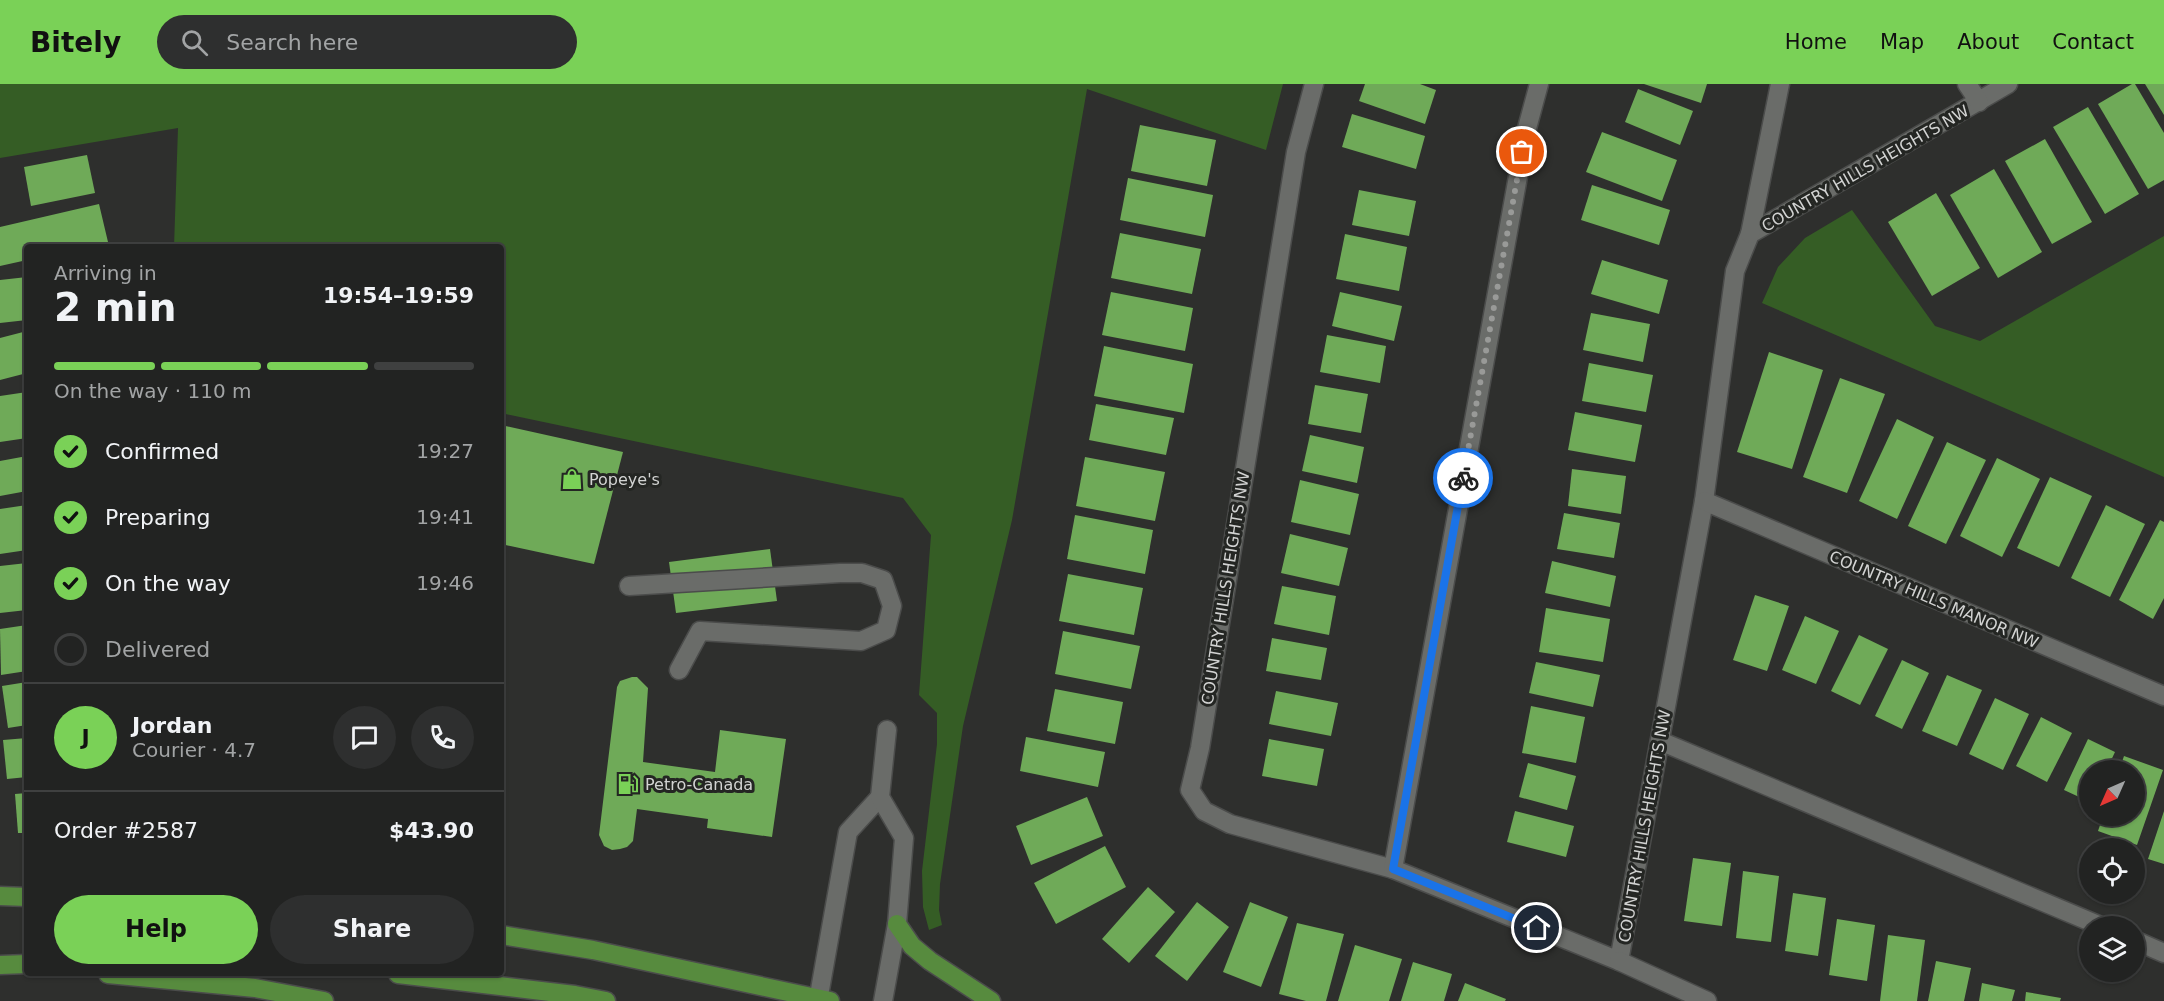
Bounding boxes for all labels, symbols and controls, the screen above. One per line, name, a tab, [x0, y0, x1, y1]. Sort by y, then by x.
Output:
search box	[157, 15, 577, 69]
text: Bitely	[30, 26, 121, 59]
icon: search	[178, 26, 211, 59]
text: Search here	[226, 30, 358, 55]
text: Home	[1785, 30, 1847, 54]
text: Map	[1880, 30, 1924, 54]
text: About	[1957, 30, 2019, 54]
text: Contact	[2052, 30, 2134, 54]
street label: COUNTRY HILLS HEIGHTS NW	[1758, 101, 1972, 236]
pin	[1496, 126, 1547, 177]
icon: bag	[1505, 135, 1538, 168]
text: Arriving in	[54, 261, 157, 285]
text: 19:54–19:59	[323, 283, 474, 308]
text: 2 min	[54, 285, 176, 330]
text: On the way · 110 m	[54, 379, 252, 403]
icon: check	[54, 435, 87, 468]
text: Confirmed	[105, 439, 219, 464]
text: 19:27	[416, 439, 474, 463]
courier	[1433, 448, 1493, 508]
icon: bike	[1447, 462, 1480, 495]
shop icon: Popeye's	[560, 467, 584, 491]
place label: Popeye's	[589, 470, 660, 489]
street label: COUNTRY HILLS HEIGHTS NW	[1198, 470, 1253, 706]
icon: check	[54, 501, 87, 534]
text: Preparing	[105, 505, 211, 530]
text: 19:41	[416, 505, 474, 529]
street label: COUNTRY HILLS MANOR NW	[1826, 547, 2041, 652]
icon: check	[54, 567, 87, 600]
text: On the way	[105, 571, 231, 596]
text: 19:46	[416, 571, 474, 595]
text: Delivered	[105, 637, 210, 662]
button: chat	[333, 706, 396, 769]
button: phone	[411, 706, 474, 769]
street label: COUNTRY HILLS HEIGHTS NW	[1615, 708, 1674, 944]
text: Jordan	[132, 713, 212, 738]
text: J	[81, 725, 90, 750]
text: Courier · 4.7	[132, 738, 256, 762]
north arrow	[2079, 760, 2145, 826]
map controls	[2079, 760, 2145, 982]
fuel station icon: Petro-Canada	[616, 772, 640, 796]
place label: Petro-Canada	[645, 775, 753, 794]
text: Order #2587	[54, 818, 198, 843]
text: $43.90	[389, 818, 474, 843]
button: locate	[2079, 838, 2145, 904]
button: Help	[54, 895, 258, 964]
button: Share	[270, 895, 474, 964]
pin	[1511, 902, 1562, 953]
icon: home	[1520, 911, 1553, 944]
button: layers	[2079, 916, 2145, 982]

